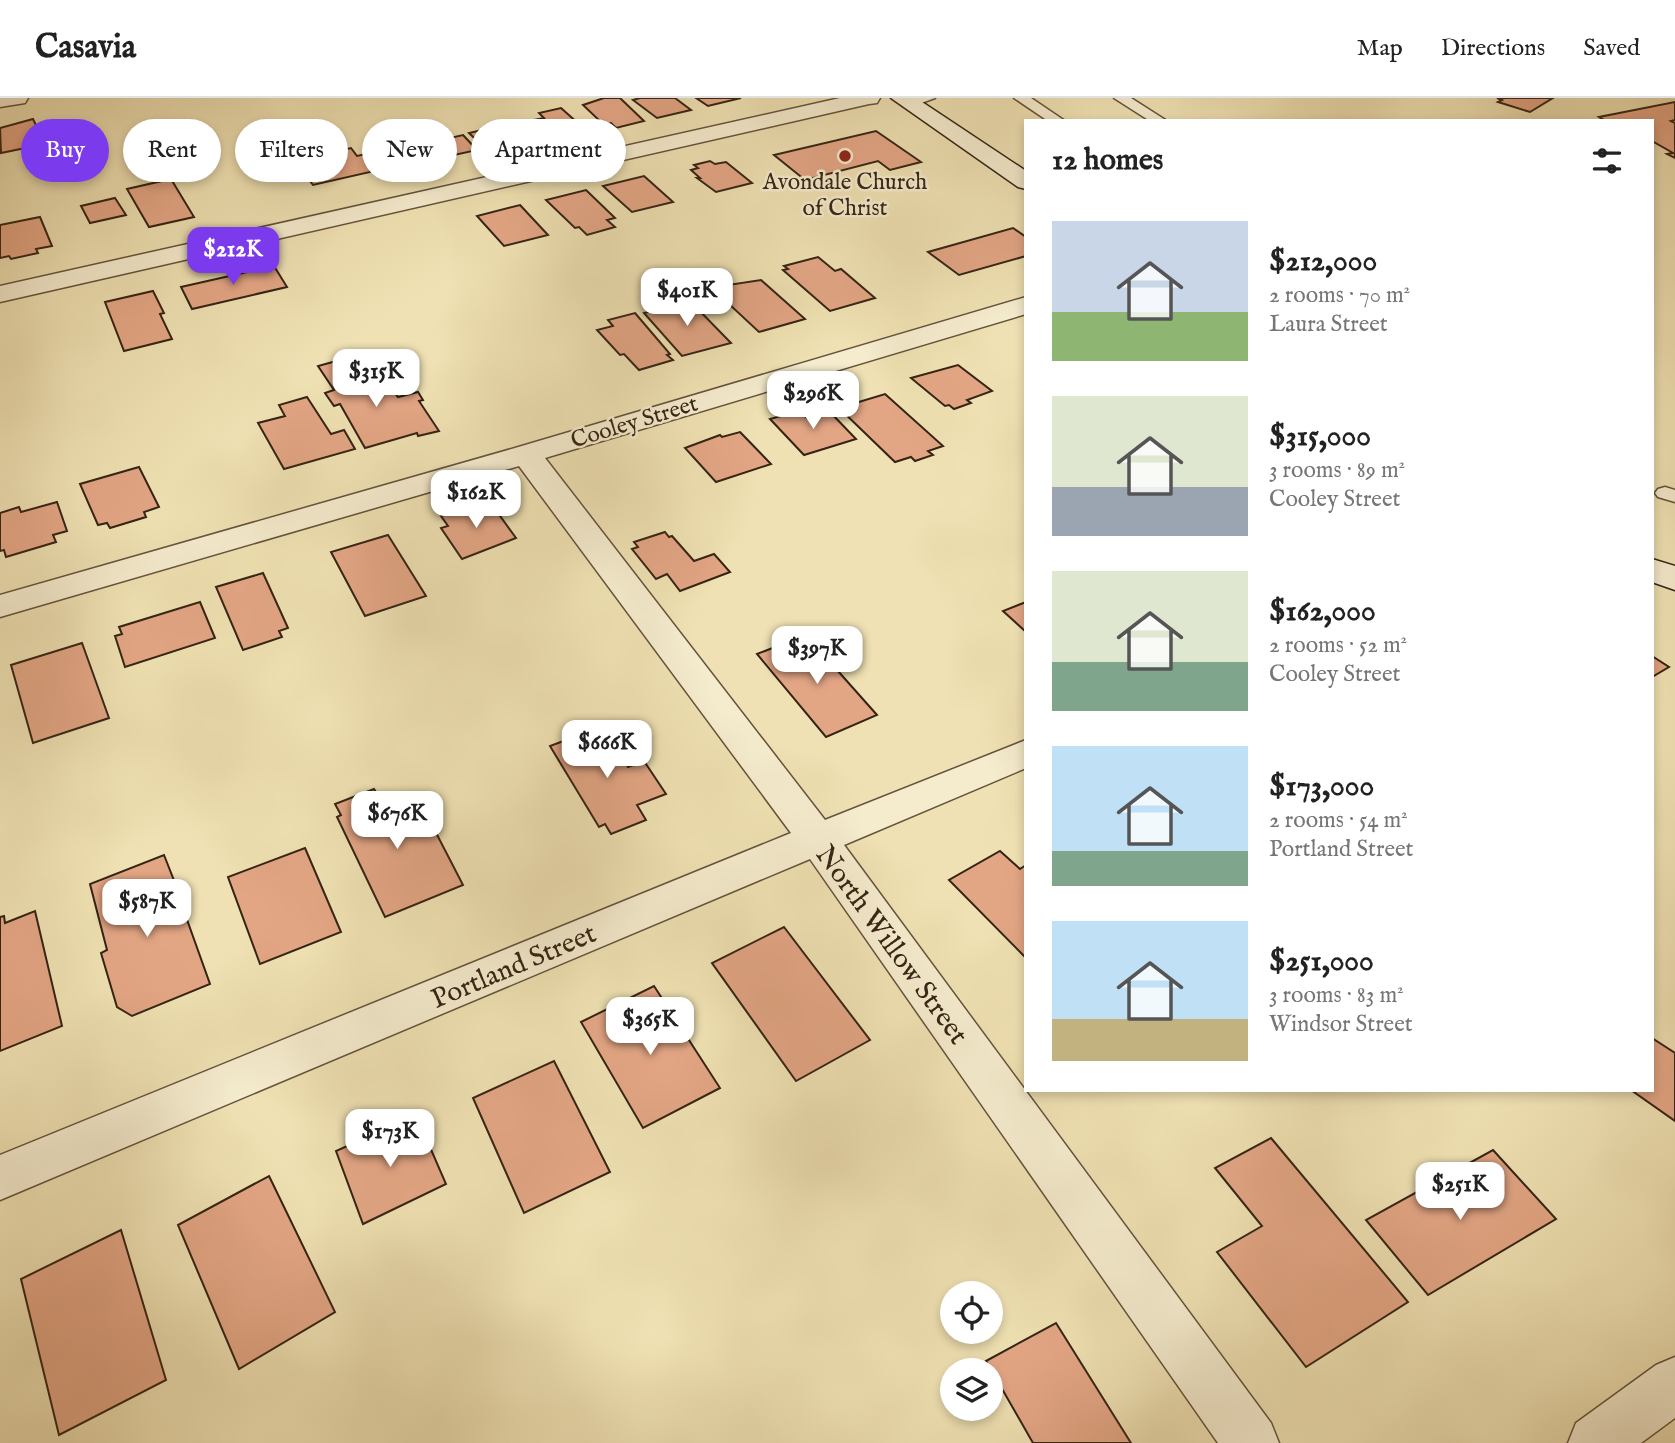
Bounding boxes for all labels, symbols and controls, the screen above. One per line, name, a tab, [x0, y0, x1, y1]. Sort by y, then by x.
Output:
text: Casavia	[35, 27, 136, 69]
text: Map	[1357, 33, 1403, 64]
text: Directions	[1441, 33, 1545, 64]
text: Saved	[1583, 33, 1640, 64]
chip: Buy	[21, 119, 109, 182]
chip: Rent	[123, 119, 221, 182]
chip: Filters	[235, 119, 348, 182]
chip: New	[362, 119, 457, 182]
chip: Apartment	[471, 119, 626, 182]
text: 12 homes	[1052, 142, 1163, 180]
icon: filters	[1588, 142, 1626, 180]
marker: Avondale Church of Christ	[837, 148, 853, 164]
place label: Avondale Church of Christ	[762, 168, 928, 223]
pin: $212K	[184, 228, 282, 287]
text: $212K	[203, 235, 263, 264]
text: $212,000	[1269, 243, 1377, 281]
icon: home	[1108, 249, 1192, 333]
pin: $401K	[638, 268, 736, 328]
text: $401K	[657, 276, 717, 305]
text: 2 rooms · 70 m²	[1269, 281, 1410, 310]
text: Laura Street	[1269, 310, 1388, 339]
pin: $315K	[327, 350, 425, 409]
text: $315K	[349, 357, 403, 386]
pin: $296K	[764, 372, 862, 431]
text: $296K	[783, 379, 843, 408]
street label: Cooley Street	[567, 389, 702, 456]
text: $315,000	[1269, 418, 1371, 456]
icon: home	[1108, 424, 1192, 508]
text: 3 rooms · 89 m²	[1269, 456, 1405, 485]
pin: $162K	[427, 470, 525, 530]
text: $162K	[447, 478, 505, 507]
text: Cooley Street	[1269, 485, 1400, 514]
text: $162,000	[1269, 593, 1376, 631]
icon: home	[1108, 599, 1192, 683]
pin: $397K	[768, 626, 866, 686]
text: 2 rooms · 52 m²	[1269, 631, 1407, 660]
text: $397K	[788, 634, 846, 663]
text: Cooley Street	[1269, 660, 1400, 689]
pin: $666K	[558, 720, 656, 780]
text: $666K	[578, 728, 636, 757]
text: $173,000	[1269, 768, 1374, 806]
icon: home	[1108, 774, 1192, 858]
pin: $676K	[348, 792, 446, 851]
text: $676K	[367, 799, 427, 828]
text: 2 rooms · 54 m²	[1269, 806, 1408, 835]
text: Portland Street	[1269, 835, 1413, 864]
street label: North Willow Street	[807, 839, 975, 1052]
pin: $587K	[98, 880, 196, 939]
text: $587K	[118, 887, 176, 916]
street label: Portland Street	[426, 917, 602, 1018]
text: $251,000	[1269, 943, 1374, 981]
icon: home	[1108, 949, 1192, 1033]
text: 3 rooms · 83 m²	[1269, 981, 1404, 1010]
pin: $365K	[601, 998, 699, 1057]
text: $365K	[622, 1005, 678, 1034]
text: Windsor Street	[1269, 1010, 1413, 1039]
pin: $173K	[341, 1110, 439, 1169]
text: $173K	[361, 1117, 419, 1146]
pin: $251K	[1411, 1162, 1509, 1222]
text: $251K	[1432, 1170, 1489, 1199]
map controls	[940, 1281, 1003, 1421]
button: locate	[940, 1281, 1003, 1344]
button: layers	[940, 1358, 1003, 1421]

